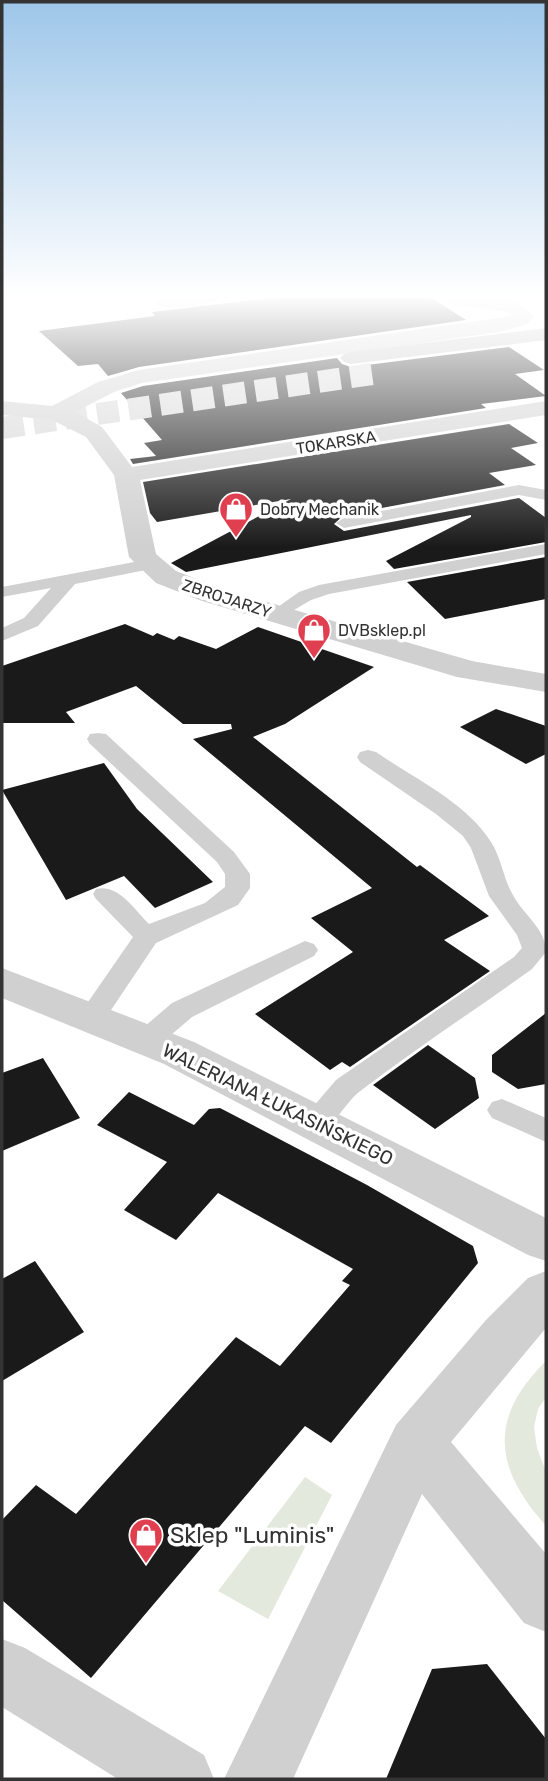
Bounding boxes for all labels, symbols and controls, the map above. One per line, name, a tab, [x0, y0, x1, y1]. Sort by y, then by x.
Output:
street label: TOKARSKA	[295, 427, 378, 458]
shop icon: Dobry Mechanik	[217, 490, 255, 539]
place label: Dobry Mechanik	[260, 500, 380, 519]
street label: ZBROJARZY	[180, 575, 274, 622]
shop icon: DVBsklep.pl	[295, 611, 333, 660]
place label: DVBsklep.pl	[338, 621, 426, 640]
street label: WALERIANA ŁUKASIŃSKIEGO	[159, 1038, 397, 1170]
shop icon: Sklep "Luminis"	[127, 1516, 165, 1565]
place label: Sklep "Luminis"	[170, 1521, 334, 1549]

